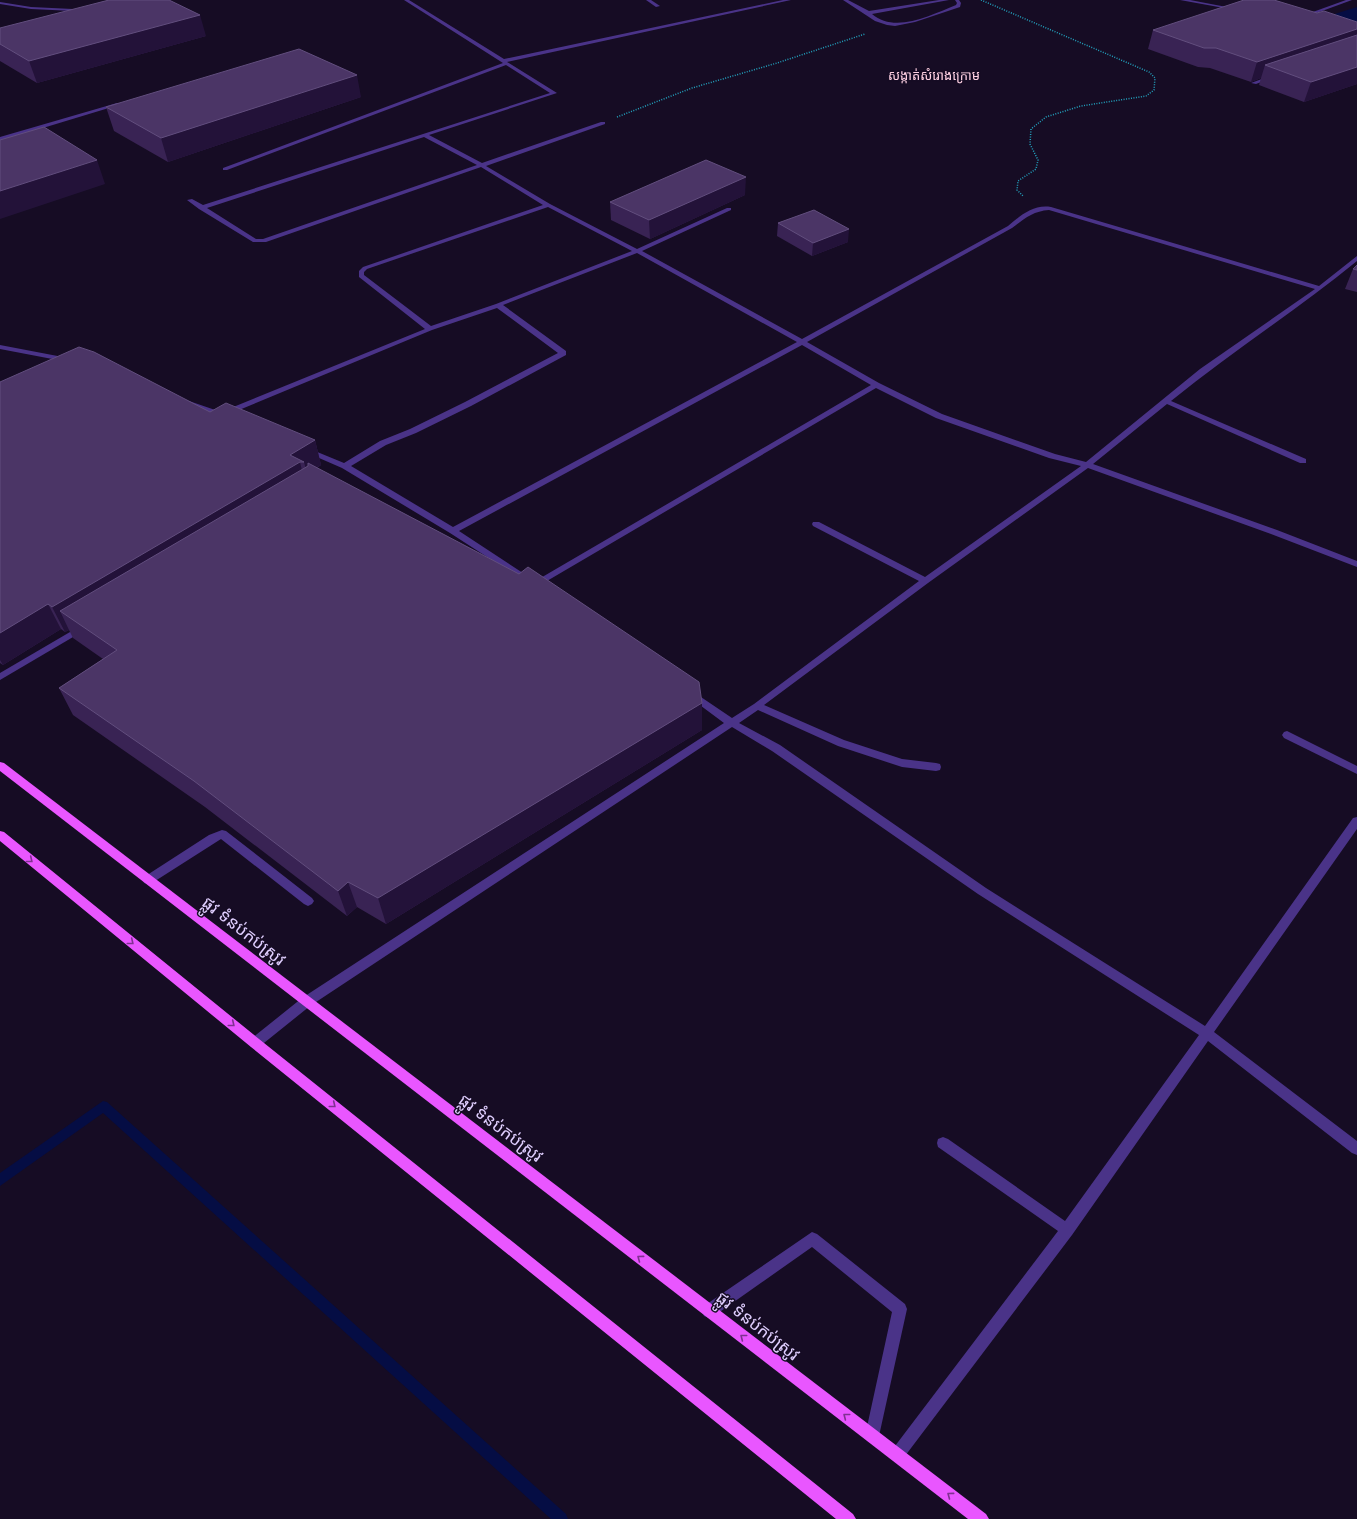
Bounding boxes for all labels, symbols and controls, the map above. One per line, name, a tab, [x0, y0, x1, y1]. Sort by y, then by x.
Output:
district label: សង្កាត់សំរោងក្រោម	[888, 68, 980, 84]
one-way arrow	[26, 855, 33, 862]
street label: ផ្លូវ ទំនប់កប់ស្រូវ	[195, 892, 290, 974]
one-way arrow	[127, 937, 134, 944]
one-way arrow	[227, 1019, 235, 1026]
street label: ផ្លូវ ទំនប់កប់ស្រូវ	[452, 1090, 547, 1170]
one-way arrow	[329, 1101, 336, 1108]
one-way arrow	[638, 1256, 645, 1263]
street label: ផ្លូវ ទំនប់កប់ស្រូវ	[709, 1287, 804, 1369]
one-way arrow	[741, 1335, 748, 1342]
one-way arrow	[844, 1414, 851, 1421]
one-way arrow	[947, 1493, 954, 1500]

